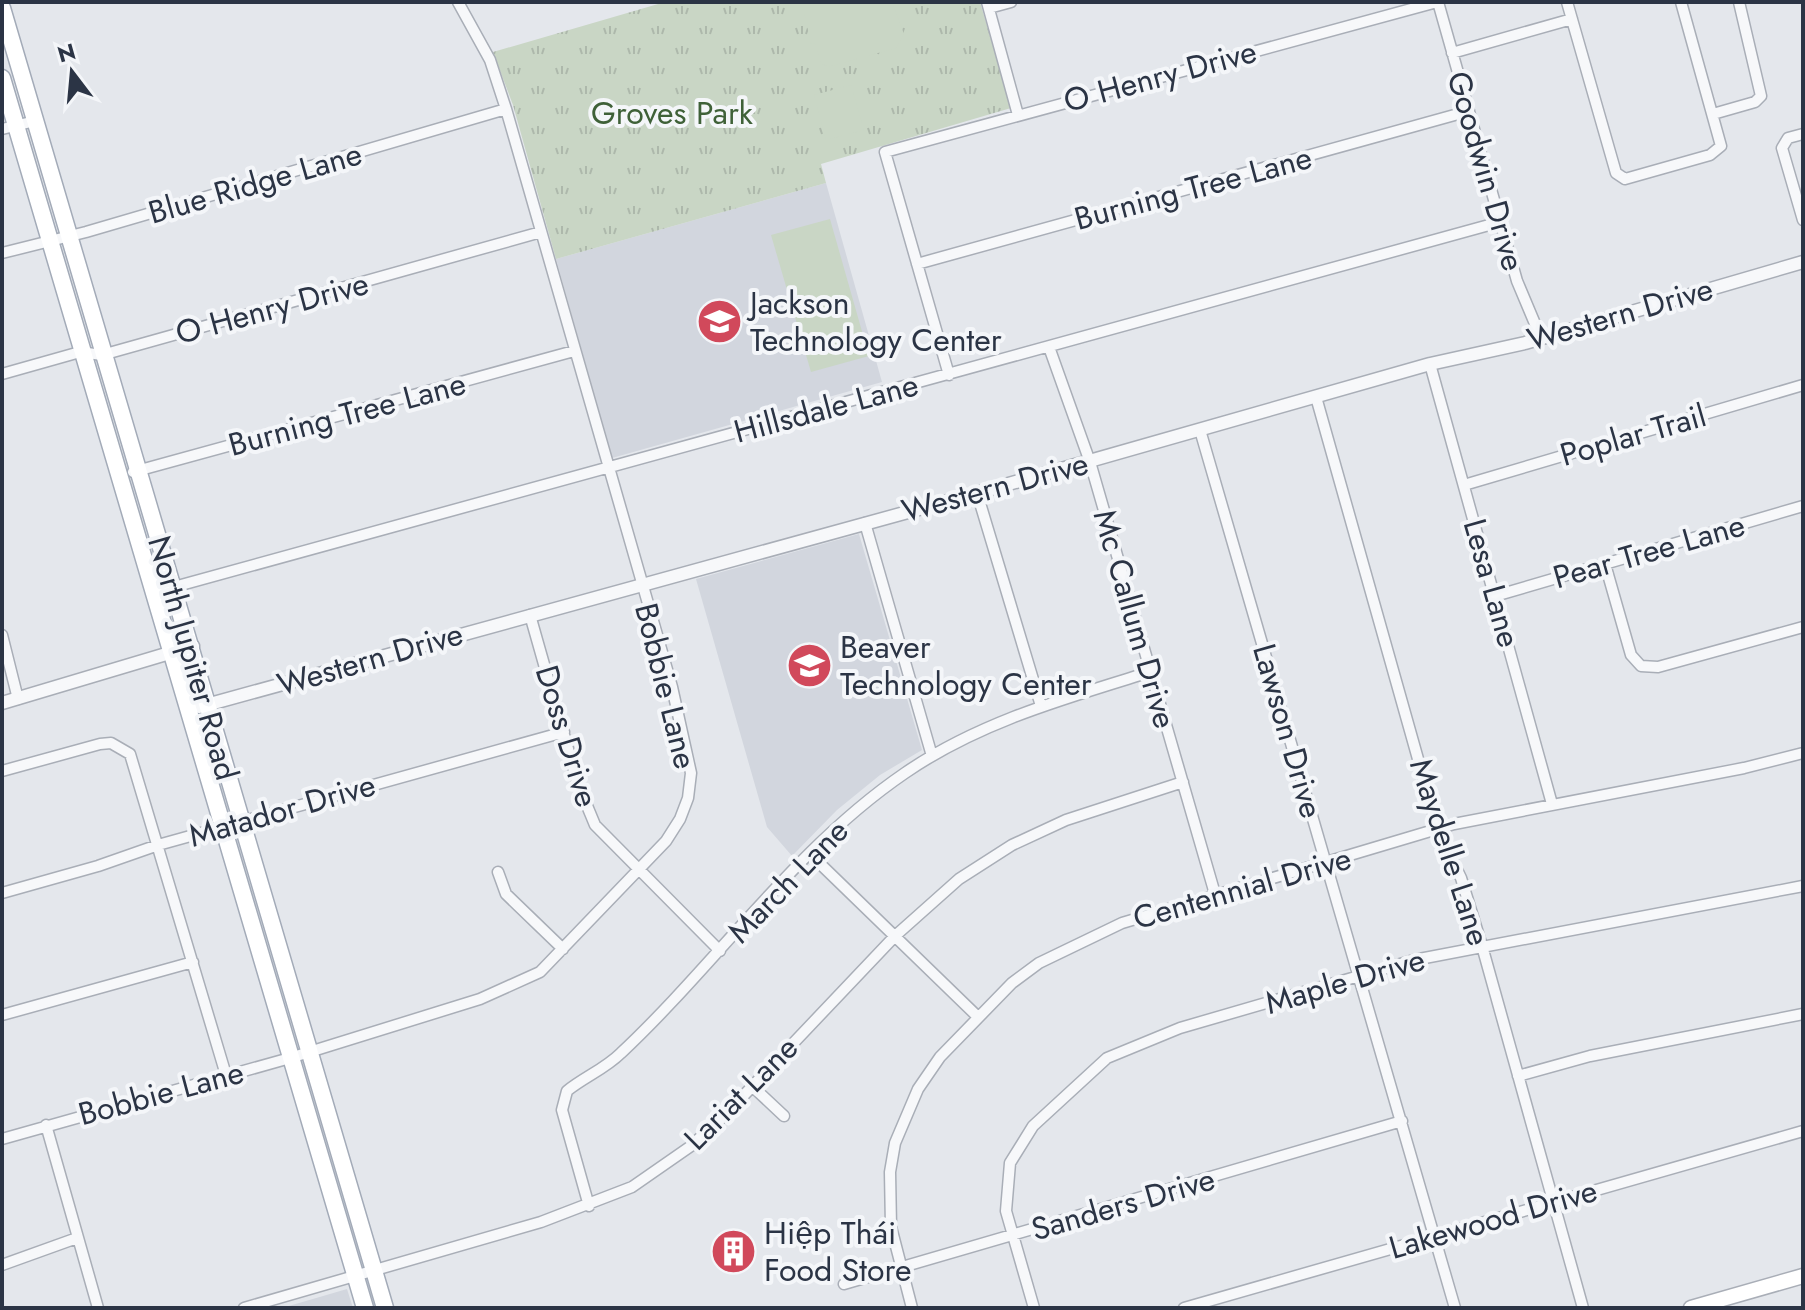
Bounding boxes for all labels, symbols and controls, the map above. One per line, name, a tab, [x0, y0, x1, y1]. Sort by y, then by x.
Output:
street label: O Henry Drive	[1059, 28, 1261, 124]
north arrow	[32, 32, 112, 112]
text: N	[54, 35, 79, 71]
street label: Goodwin Drive	[1436, 66, 1536, 276]
park label: Groves Park	[591, 90, 754, 136]
street label: Blue Ridge Lane	[143, 131, 367, 235]
street label: Burning Tree Lane	[1069, 134, 1317, 242]
street label: O Henry Drive	[171, 260, 373, 356]
street label: Western Drive	[1522, 266, 1718, 362]
place label: Jackson Technology Center	[746, 280, 1002, 363]
school or university icon: Jackson Technology Center	[695, 297, 743, 345]
street label: Burning Tree Lane	[223, 360, 471, 468]
street label: Hillsdale Lane	[729, 361, 923, 455]
street label: Poplar Trail	[1555, 392, 1711, 478]
street label: Western Drive	[897, 440, 1093, 534]
street label: Pear Tree Lane	[1548, 502, 1750, 600]
street label: Mc Callum Drive	[1082, 504, 1188, 734]
street label: Lesa Lane	[1452, 513, 1532, 653]
street label: North Jupiter Road	[136, 530, 250, 786]
street label: Bobbie Lane	[623, 598, 709, 774]
street label: Western Drive	[272, 611, 468, 707]
place label: Beaver Technology Center	[840, 624, 1092, 707]
street label: Lawson Drive	[1241, 638, 1335, 824]
school or university icon: Beaver Technology Center	[785, 641, 833, 689]
street label: Doss Drive	[524, 660, 610, 812]
street label: Maydelle Lane	[1398, 753, 1502, 951]
street label: Matador Drive	[183, 761, 381, 859]
street label: March Lane	[717, 809, 859, 953]
street label: Centennial Drive	[1128, 835, 1356, 941]
street label: Maple Drive	[1260, 936, 1430, 1026]
street label: Lariat Lane	[674, 1026, 808, 1160]
street label: Bobbie Lane	[73, 1049, 249, 1137]
street label: Sanders Drive	[1026, 1156, 1220, 1252]
street label: Lakewood Drive	[1384, 1167, 1602, 1271]
place label: Hiệp Thái Food Store	[764, 1210, 912, 1293]
building icon: Hiệp Thái Food Store	[709, 1227, 757, 1275]

